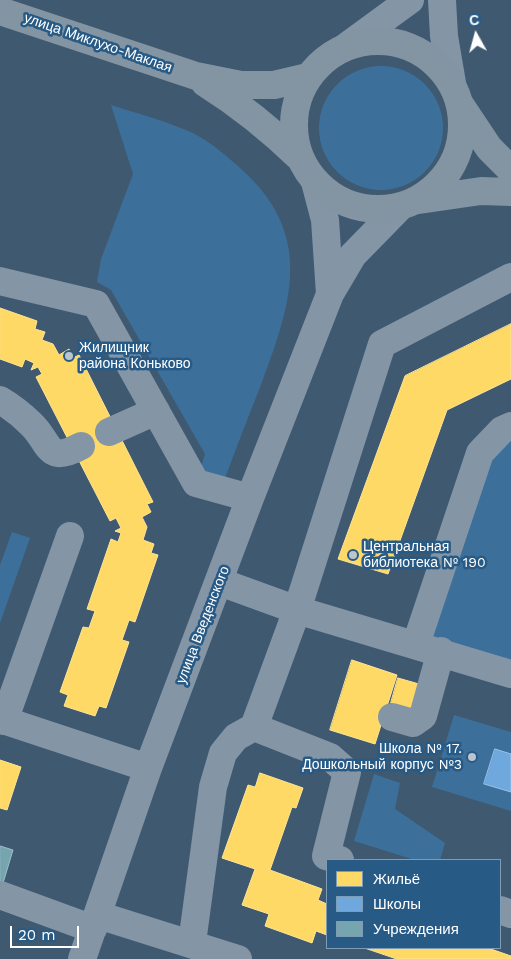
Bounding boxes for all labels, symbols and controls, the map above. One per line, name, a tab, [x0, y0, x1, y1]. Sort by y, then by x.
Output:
street label: улица Миклухо-Маклая	[22, 10, 174, 76]
north arrow	[451, 10, 501, 60]
text: С	[468, 12, 480, 29]
place label: Жилищник района Коньково	[79, 340, 191, 372]
marker: Жилищник района Коньково	[63, 350, 75, 362]
place label: Центральная библиотека № 190	[363, 539, 486, 572]
marker: Центральная библиотека № 190	[347, 549, 359, 561]
street label: улица Введенского	[173, 564, 233, 686]
place label: Школа № 17. Дошкольный корпус №3	[302, 741, 462, 774]
marker: Школа № 17. Дошкольный корпус №3	[466, 751, 478, 763]
legend	[326, 859, 501, 949]
text: Жильё	[373, 870, 420, 888]
text: Школы	[373, 895, 421, 913]
scale bar	[12, 916, 81, 948]
text: Учреждения	[373, 920, 459, 938]
text: 20 m	[18, 926, 56, 944]

